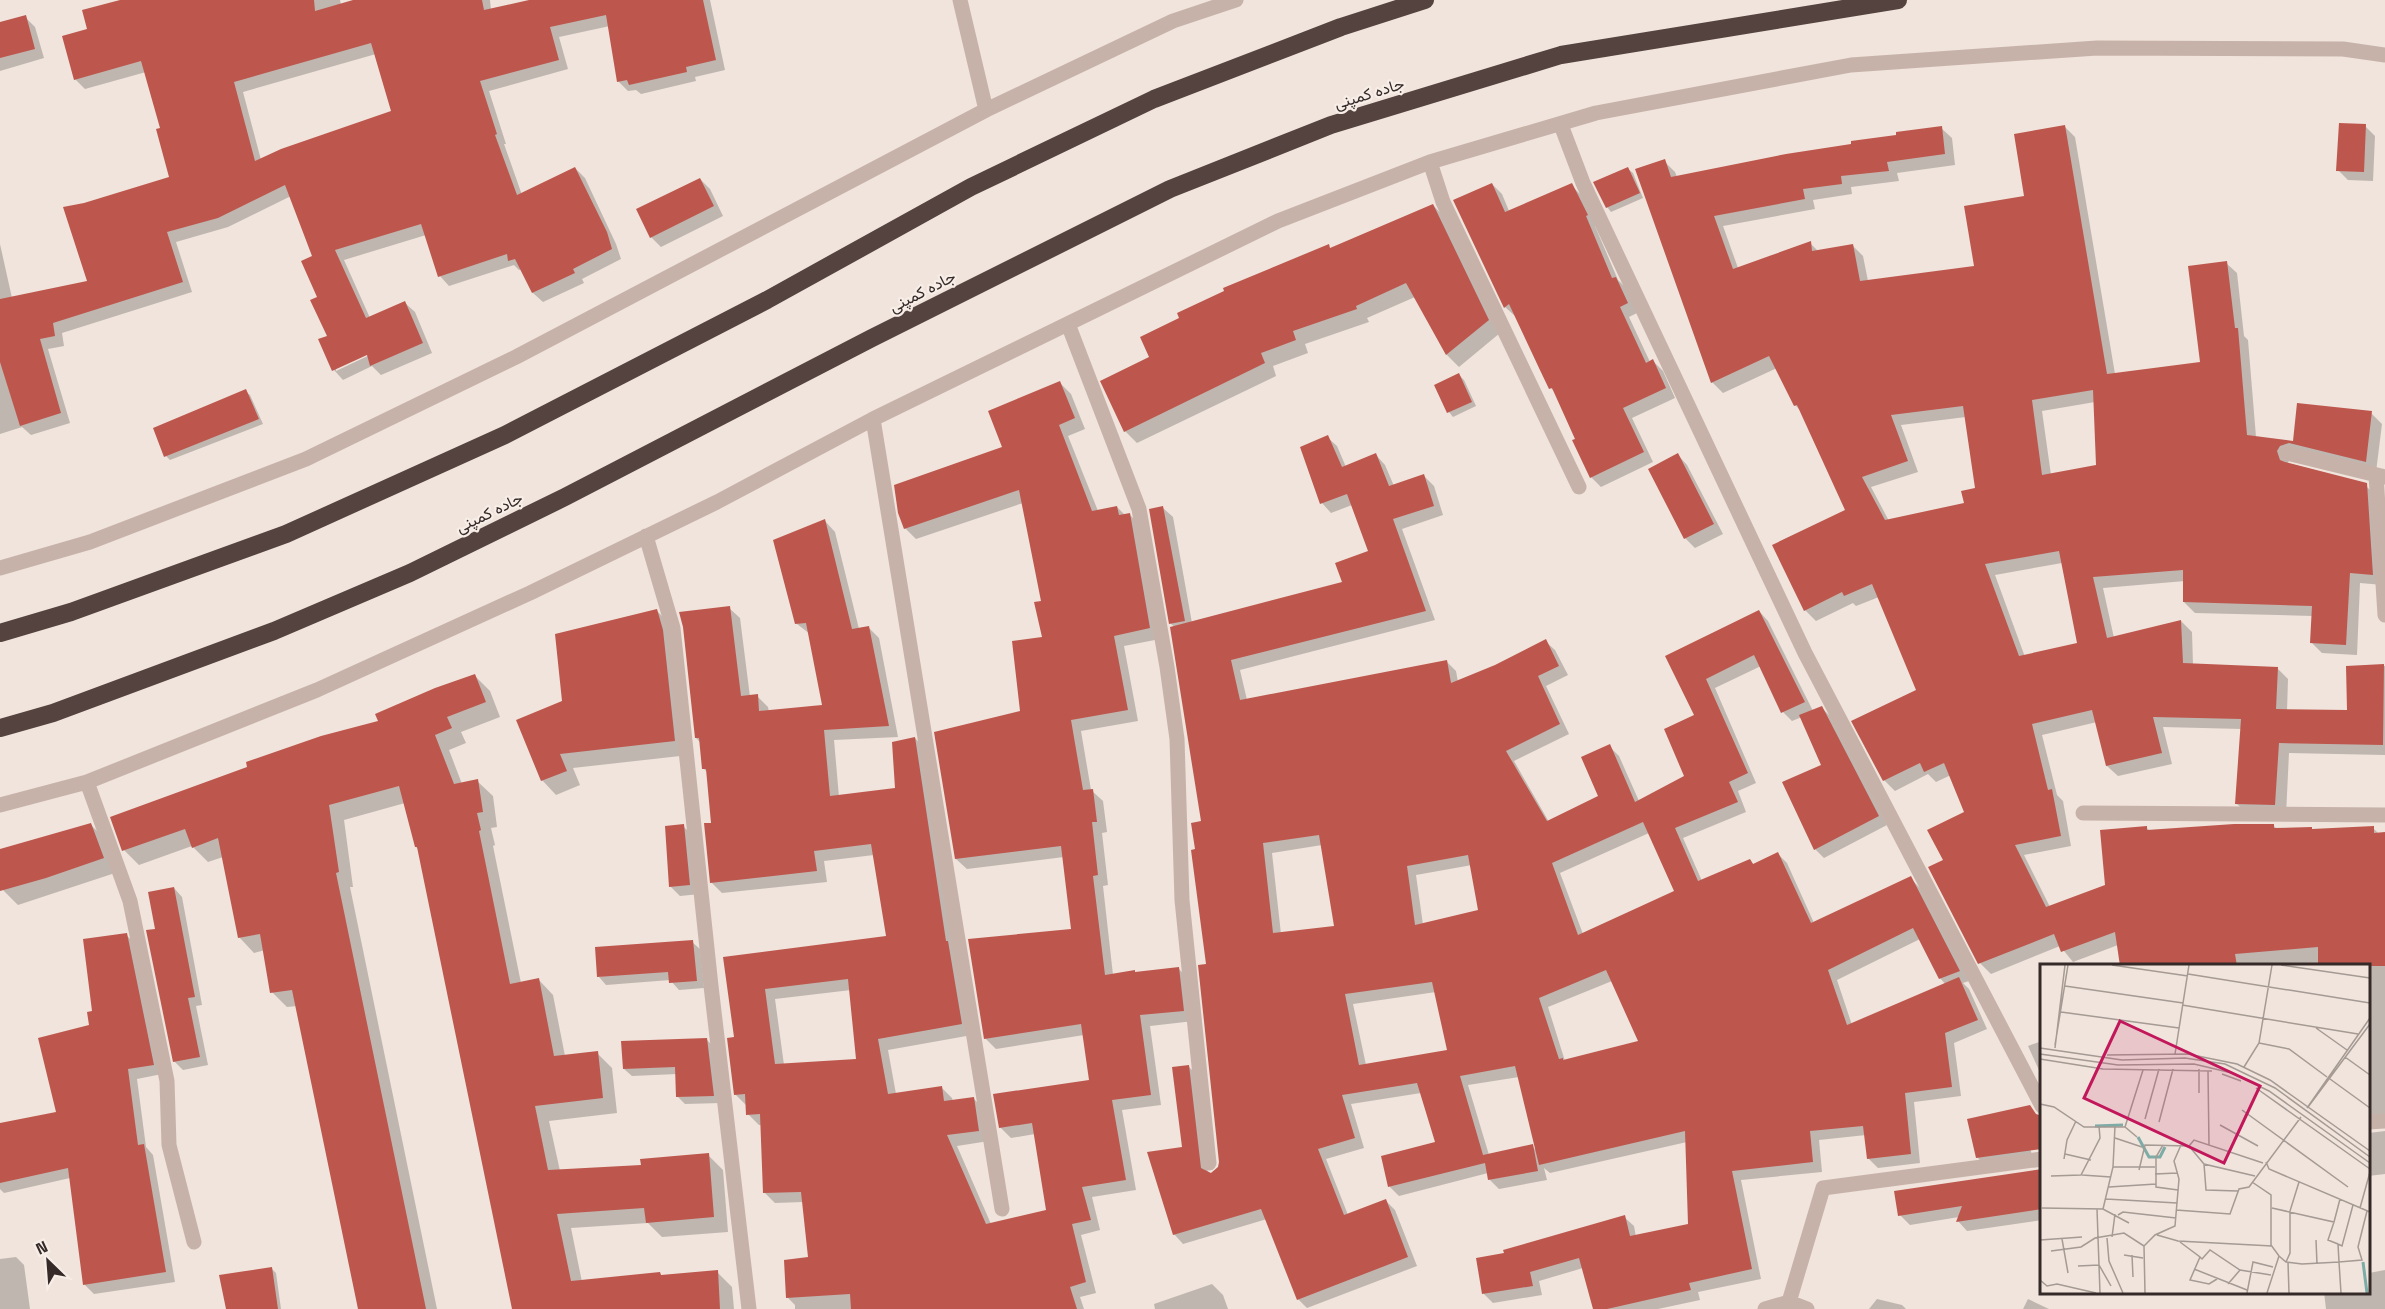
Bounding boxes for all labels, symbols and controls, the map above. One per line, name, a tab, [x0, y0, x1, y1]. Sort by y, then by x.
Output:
street label: جاده کمپنی	[1332, 73, 1407, 115]
street label: جاده کمپنی	[885, 266, 960, 318]
street label: جاده کمپنی	[452, 487, 527, 539]
inset map	[2040, 964, 2370, 1294]
north arrow	[18, 1231, 78, 1291]
text: N	[33, 1236, 51, 1260]

